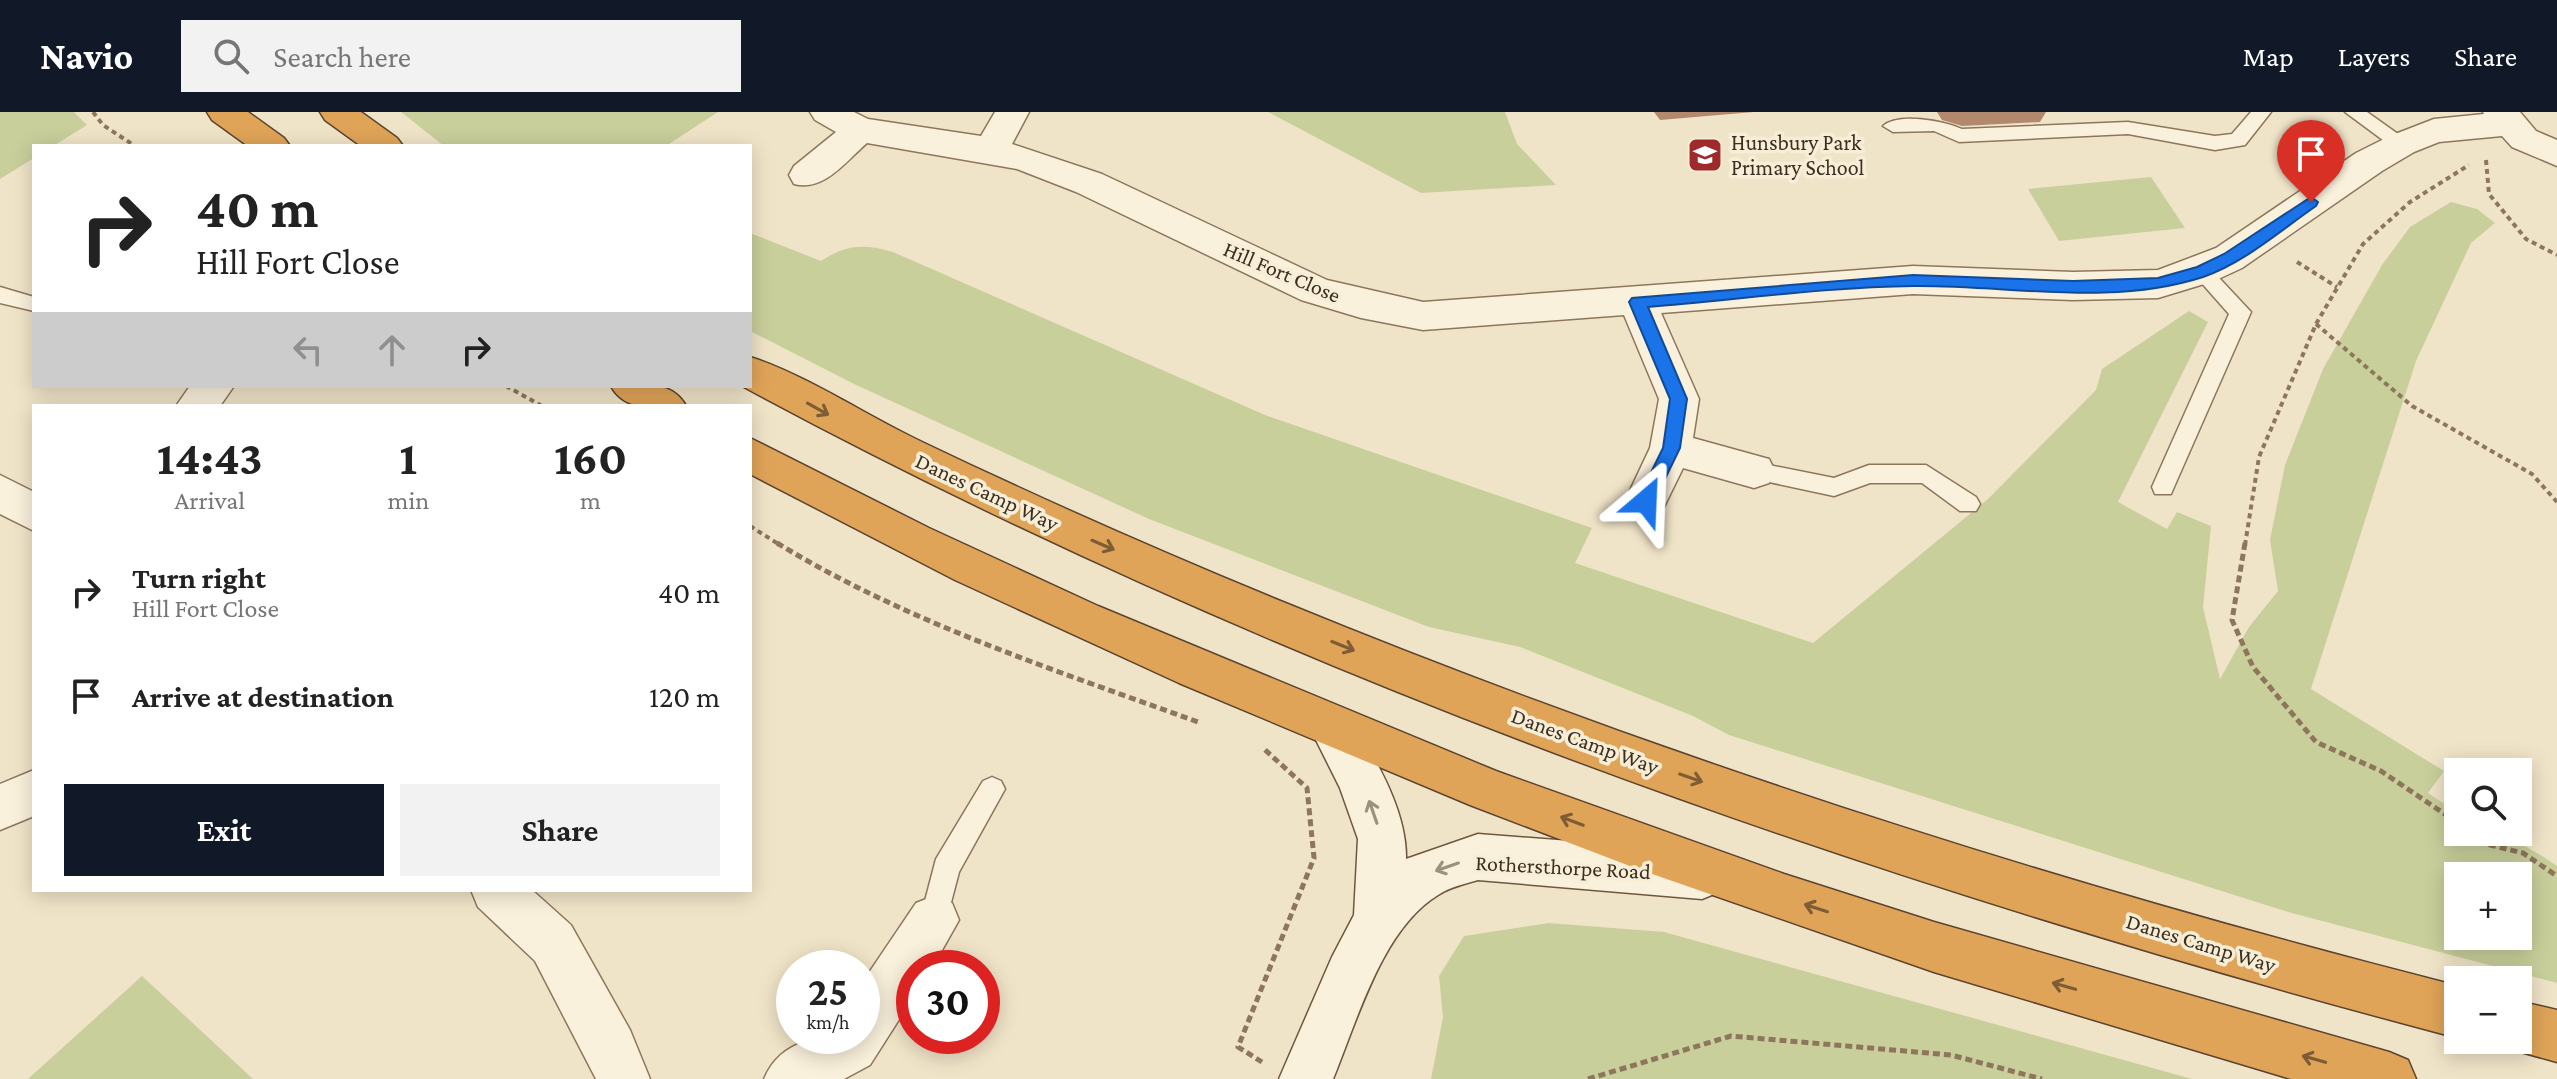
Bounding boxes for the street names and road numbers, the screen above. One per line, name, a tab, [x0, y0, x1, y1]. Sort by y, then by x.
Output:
street label: Hill Fort Close	[1220, 236, 1344, 308]
street label: Danes Camp Way	[912, 448, 1063, 536]
street label: Danes Camp Way	[1508, 703, 1663, 780]
street label: Rothersthorpe Road	[1475, 850, 1652, 884]
street label: Danes Camp Way	[2123, 908, 2280, 978]

